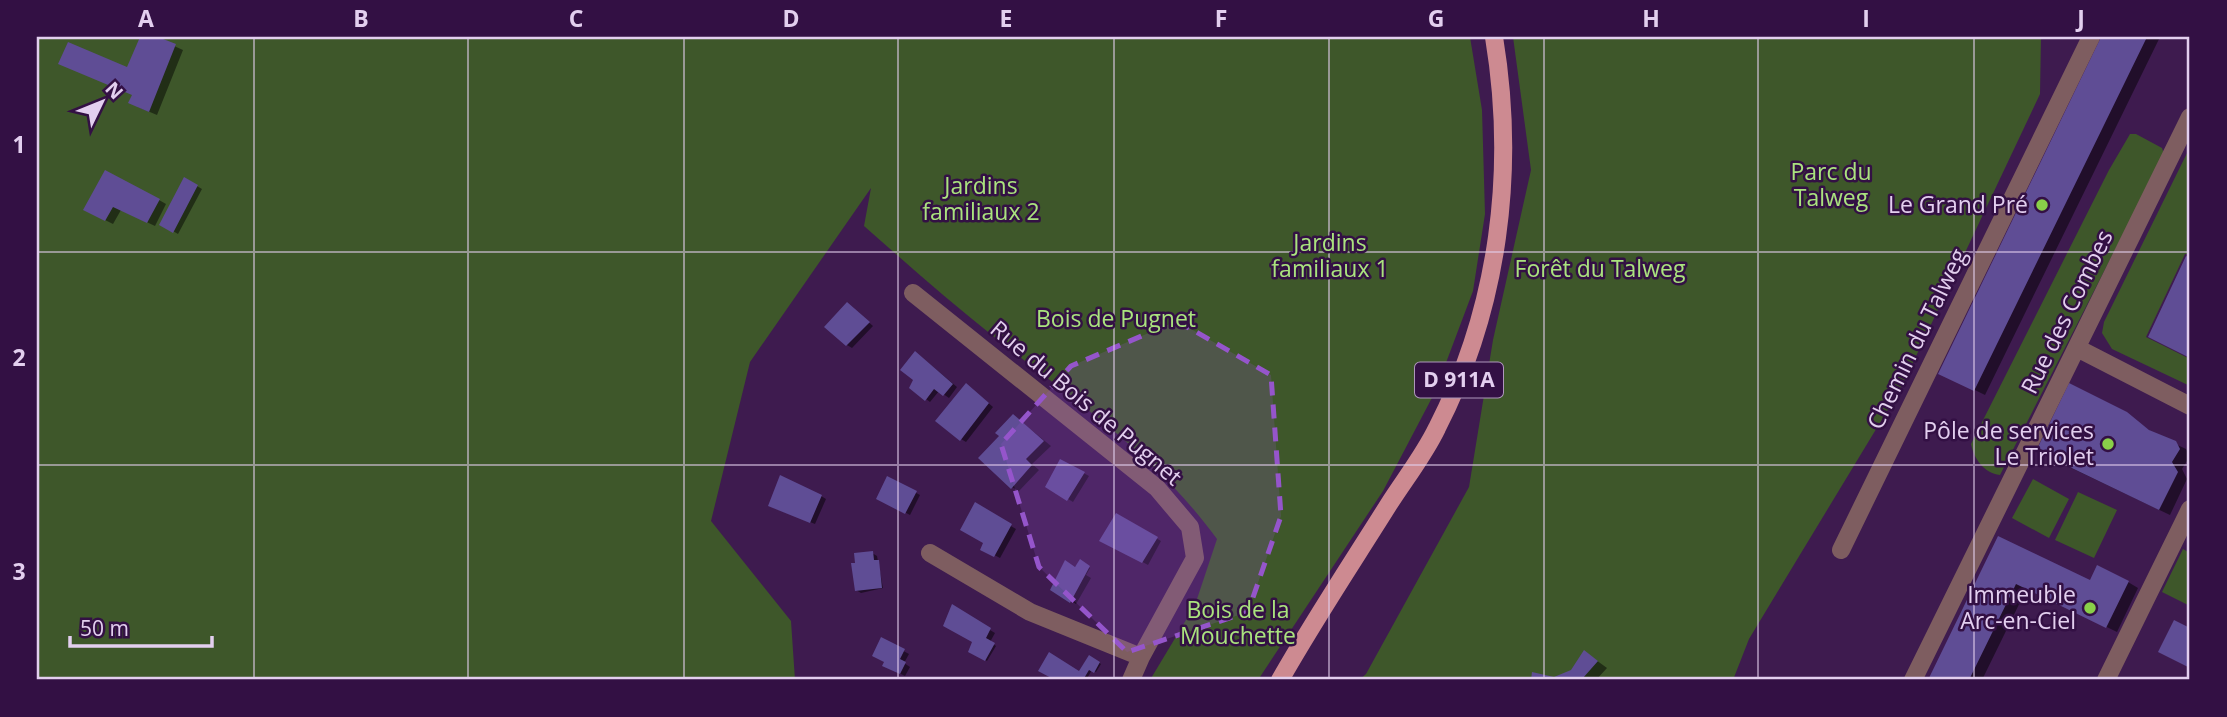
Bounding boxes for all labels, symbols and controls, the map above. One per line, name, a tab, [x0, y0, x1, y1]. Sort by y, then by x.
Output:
text: A	[138, 2, 154, 34]
text: B	[353, 2, 369, 34]
text: C	[569, 2, 583, 34]
text: D	[782, 2, 800, 34]
text: E	[1000, 2, 1012, 34]
text: F	[1215, 2, 1227, 34]
text: G	[1428, 2, 1444, 34]
text: H	[1642, 2, 1660, 34]
text: I	[1862, 2, 1870, 34]
text: J	[2075, 2, 2085, 34]
north arrow	[66, 66, 136, 136]
text: N	[100, 76, 129, 105]
text: 1	[12, 128, 26, 160]
park label: Parc du Talweg	[1790, 155, 1872, 213]
park label: Jardins familiaux 2	[922, 169, 1040, 227]
place label: Le Grand Pré	[1888, 188, 2028, 220]
marker: Le Grand Pré	[2034, 197, 2050, 213]
street label: Rue des Combes	[2013, 224, 2120, 399]
park label: Jardins familiaux 1	[1271, 226, 1389, 284]
street label: Chemin du Talweg	[1858, 242, 1974, 434]
park label: Forêt du Talweg	[1515, 252, 1686, 284]
park label: Bois de Pugnet	[1036, 302, 1196, 334]
street label: Rue du Bois de Pugnet	[984, 312, 1189, 492]
text: 2	[12, 341, 26, 373]
road number: D 911A	[1415, 362, 1503, 398]
place label: Pôle de services Le Triolet	[1923, 414, 2094, 472]
marker: Pôle de services Le Triolet	[2100, 436, 2116, 452]
text: 3	[12, 555, 26, 587]
place label: Immeuble Arc-en-Ciel	[1960, 578, 2076, 636]
park label: Bois de la Mouchette	[1180, 593, 1296, 651]
marker: Immeuble Arc-en-Ciel	[2082, 600, 2098, 616]
scale bar	[70, 605, 212, 649]
text: 50 m	[80, 614, 129, 642]

